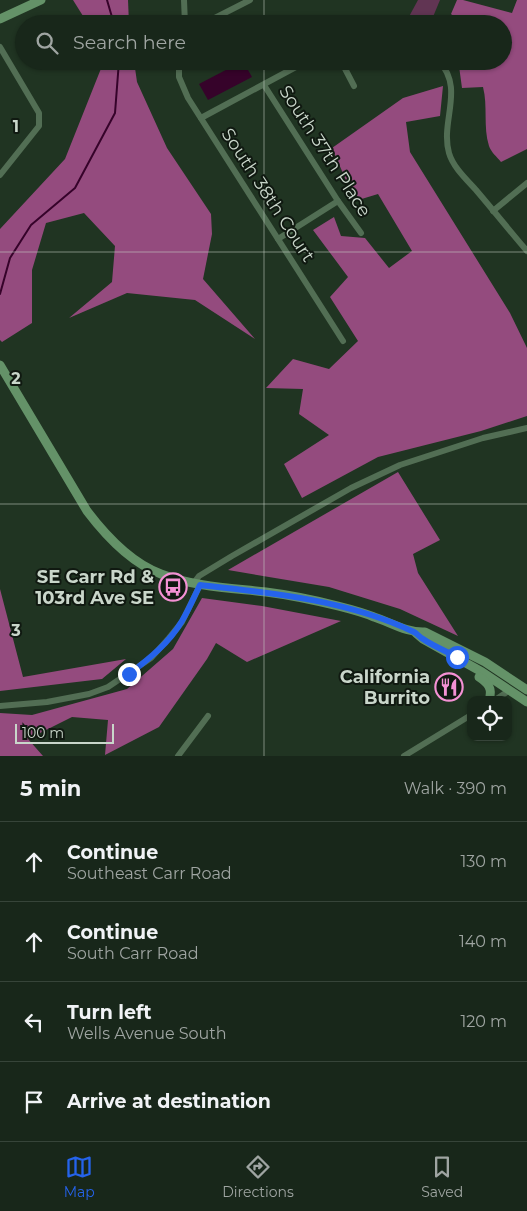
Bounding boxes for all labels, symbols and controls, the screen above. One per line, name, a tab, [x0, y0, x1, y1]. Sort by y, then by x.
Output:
search box	[15, 15, 512, 70]
icon: search	[33, 29, 61, 57]
text: Search here	[73, 31, 186, 54]
street label: South 37th Place	[274, 81, 376, 221]
text: 1	[13, 117, 19, 136]
street label: South 38th Court	[217, 124, 319, 266]
text: 2	[11, 369, 21, 388]
place label: SE Carr Rd & 103rd Ave SE	[35, 566, 154, 609]
bus stop icon: SE Carr Rd & 103rd Ave SE	[158, 572, 188, 602]
text: 3	[10, 621, 21, 640]
route start	[446, 646, 469, 669]
route end	[118, 663, 141, 686]
place label: California Burrito	[340, 666, 430, 709]
restaurant icon: California Burrito	[434, 672, 464, 702]
map controls	[467, 696, 512, 741]
button: locate	[467, 696, 512, 741]
scale bar	[15, 721, 114, 744]
text: 100 m	[22, 724, 64, 742]
text: 5 min	[20, 776, 81, 801]
text: Walk · 390 m	[404, 779, 507, 798]
text: Continue	[67, 841, 158, 864]
icon: ahead	[20, 848, 48, 876]
text: 130 m	[460, 852, 507, 871]
text: Southeast Carr Road	[67, 864, 232, 883]
text: Continue	[67, 921, 158, 944]
icon: ahead	[20, 928, 48, 956]
text: 140 m	[459, 932, 507, 951]
text: South Carr Road	[67, 944, 199, 963]
text: Turn left	[67, 1001, 152, 1024]
icon: left	[20, 1008, 48, 1036]
text: 120 m	[460, 1012, 507, 1031]
text: Wells Avenue South	[67, 1024, 227, 1043]
icon: arrive	[20, 1088, 48, 1116]
text: Arrive at destination	[67, 1090, 271, 1113]
tab: Map	[64, 1153, 95, 1201]
tab: Directions	[222, 1153, 294, 1201]
tab: Saved	[421, 1153, 463, 1201]

